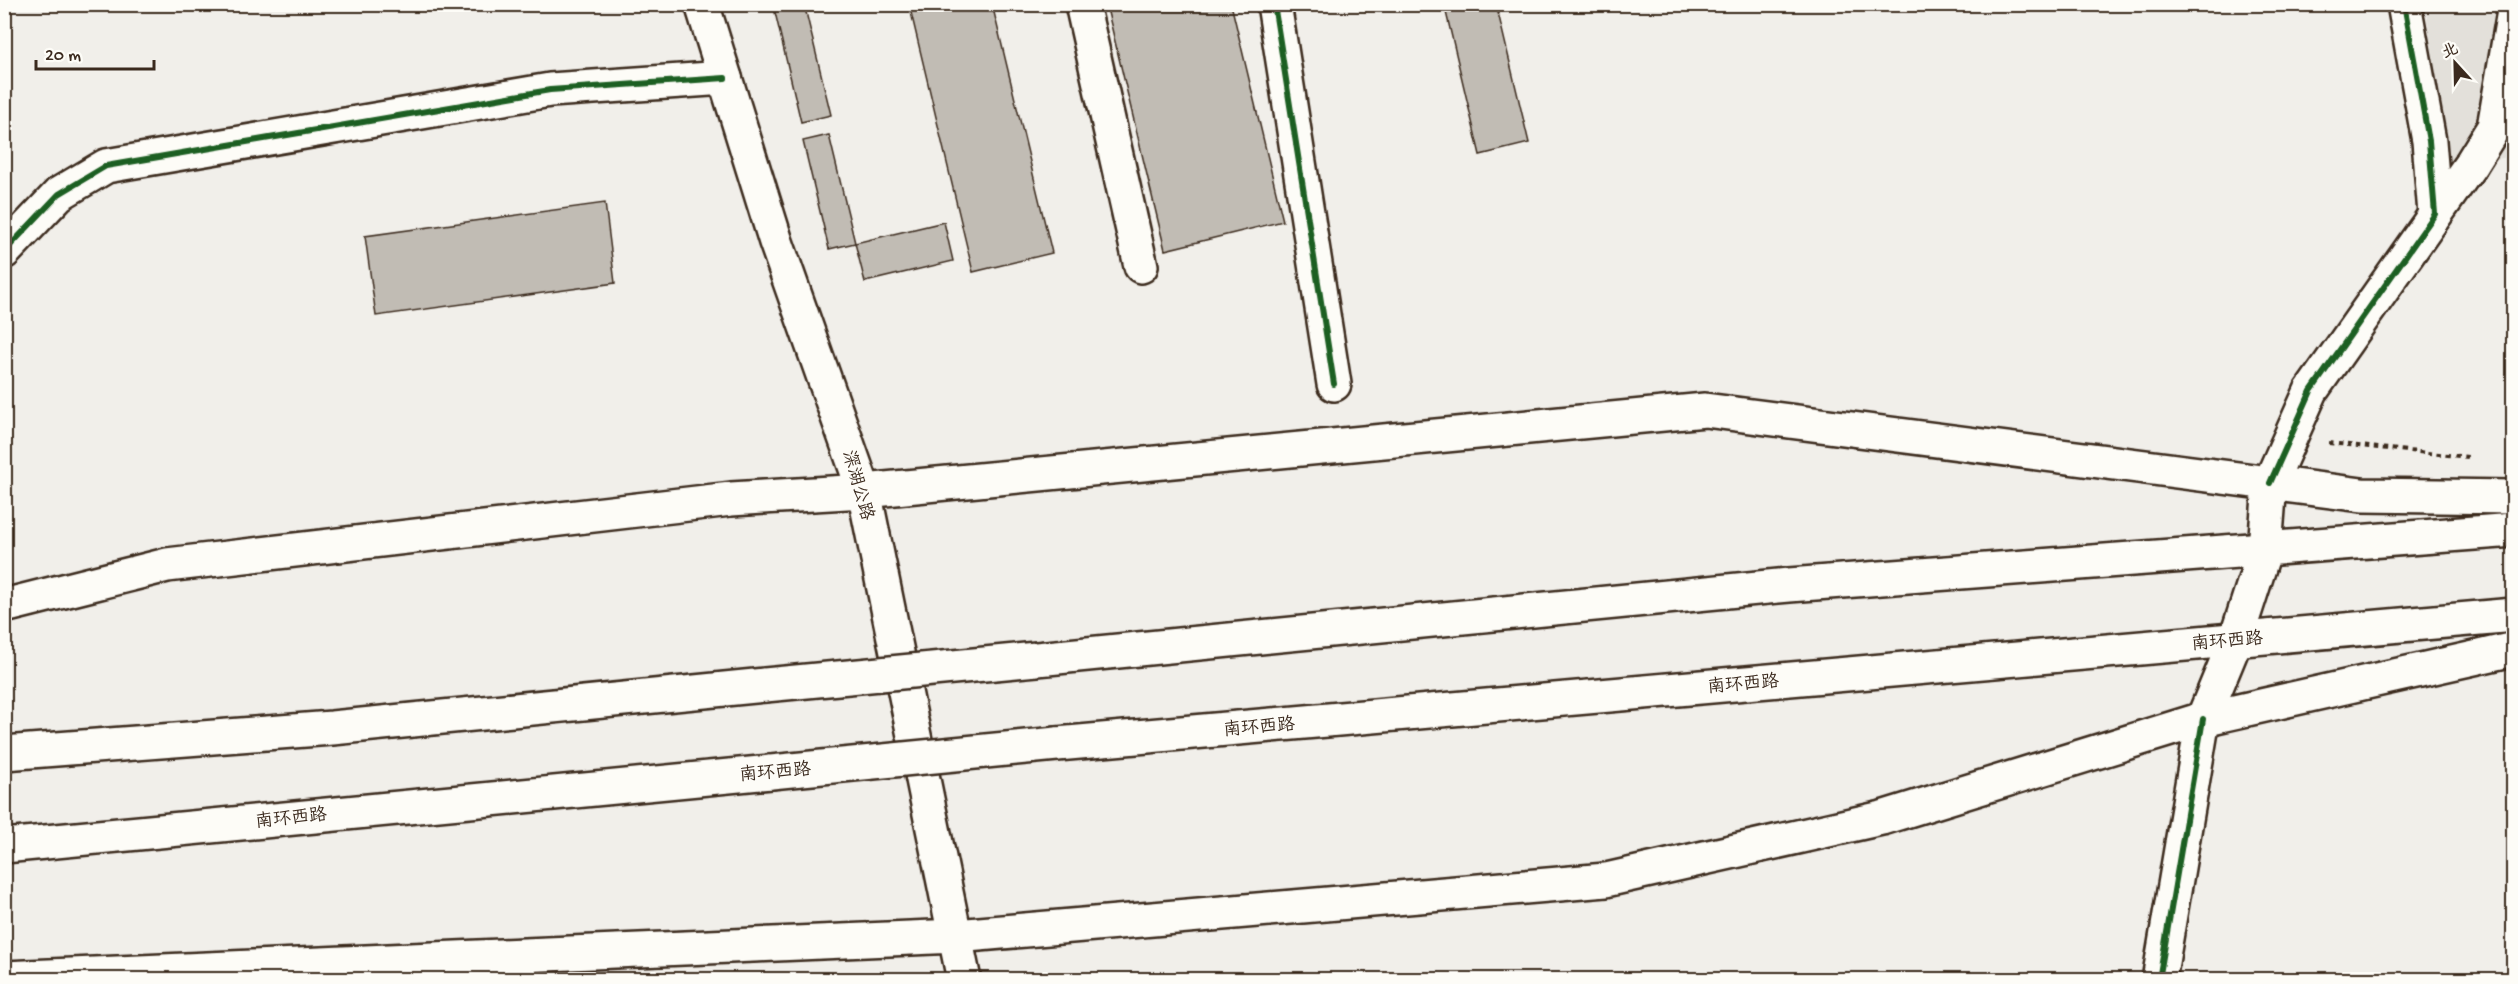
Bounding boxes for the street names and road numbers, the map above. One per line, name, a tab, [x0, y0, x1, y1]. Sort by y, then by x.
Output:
street label: 深湖公路	[837, 448, 878, 523]
street label: 南环西路	[2190, 628, 2264, 656]
street label: 南环西路	[1706, 671, 1780, 699]
street label: 南环西路	[1222, 714, 1296, 742]
street label: 南环西路	[738, 759, 812, 787]
street label: 南环西路	[254, 804, 328, 834]

